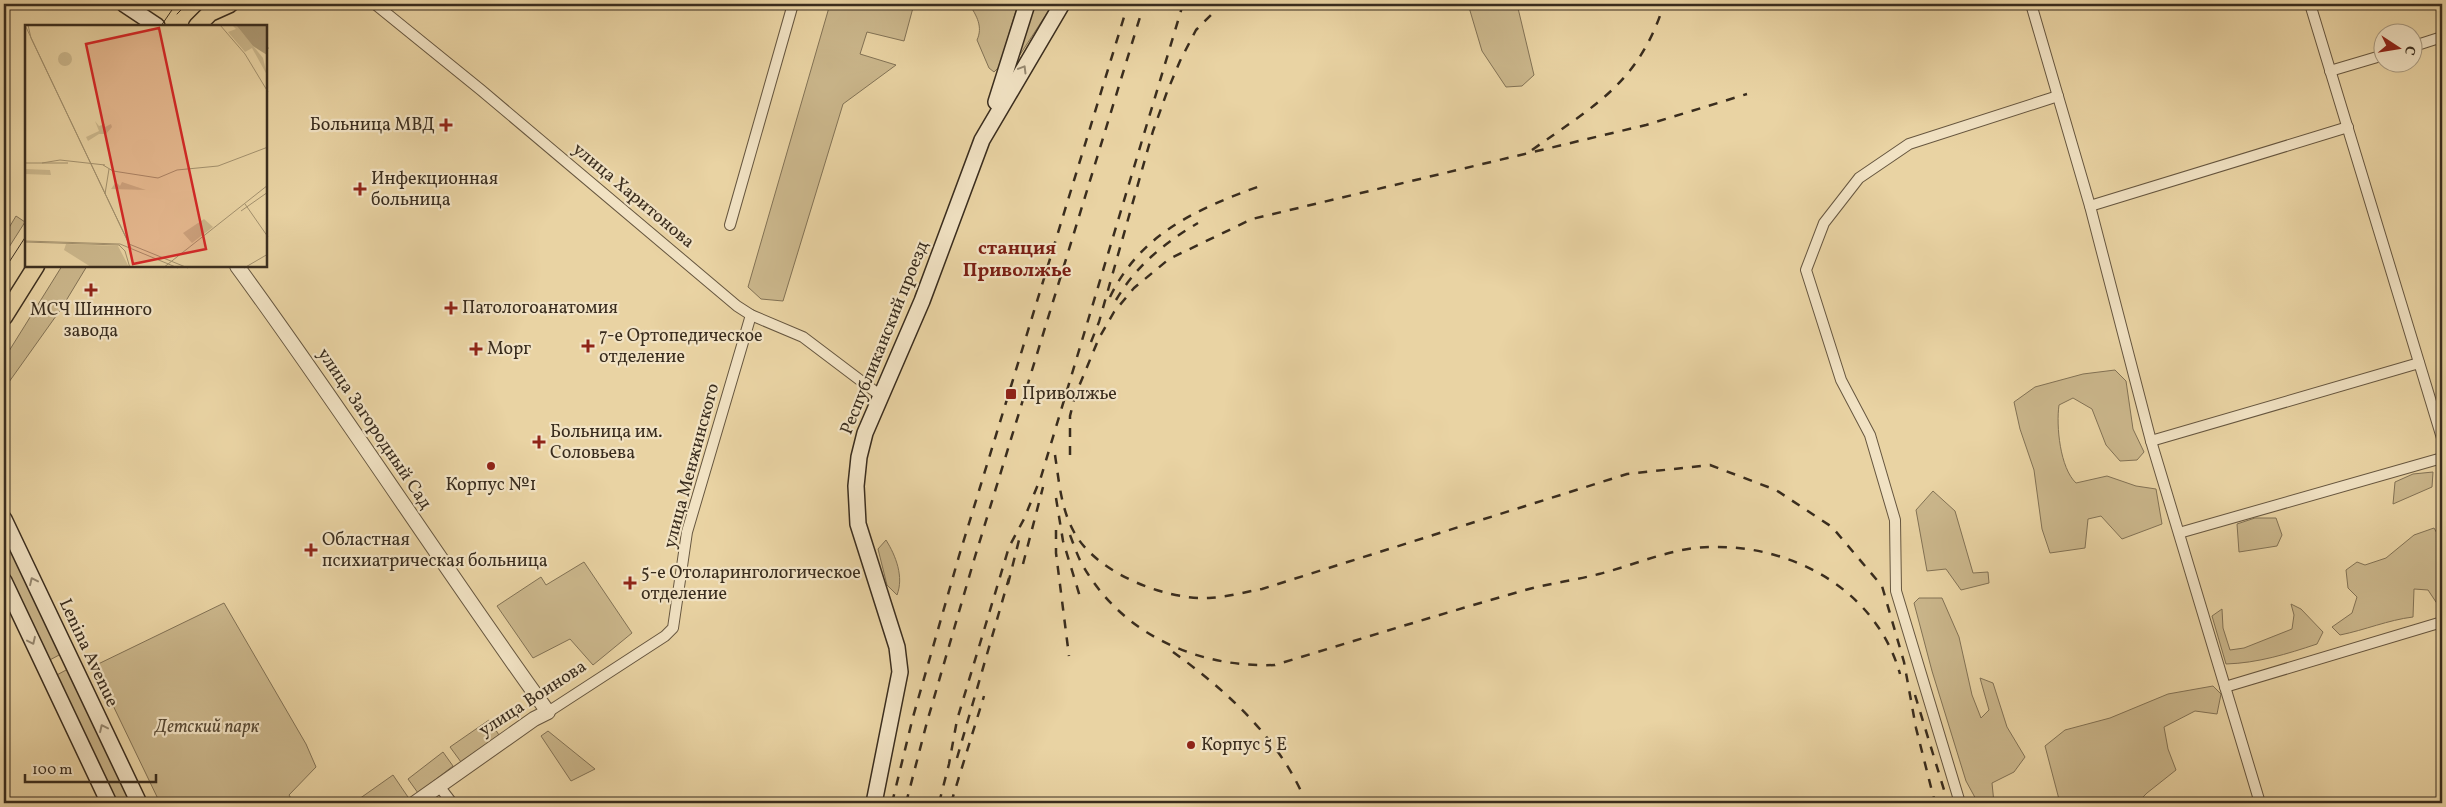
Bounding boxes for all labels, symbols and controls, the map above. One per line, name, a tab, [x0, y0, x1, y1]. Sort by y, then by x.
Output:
north arrow	[2374, 22, 2424, 72]
inset map	[25, 25, 268, 268]
text: С	[2399, 44, 2419, 57]
one-way arrow	[1016, 65, 1026, 74]
place label: Больница МВД	[310, 113, 435, 138]
marker: Больница МВД	[439, 118, 453, 132]
street label: улица Харитонова	[567, 137, 699, 255]
place label: Инфекционная больница	[371, 167, 498, 213]
marker: Инфекционная больница	[353, 182, 367, 196]
district label: станция Приволжье	[963, 236, 1072, 284]
street label: Республиканский проезд	[835, 238, 935, 438]
marker: МСЧ Шинного завода	[84, 283, 98, 297]
place label: Патологоанатомия	[462, 296, 618, 321]
place label: МСЧ Шинного завода	[30, 298, 152, 344]
marker: Патологоанатомия	[444, 301, 458, 315]
place label: 7-е Ортопедическое отделение	[599, 324, 763, 370]
place label: Морг	[487, 337, 531, 362]
marker: 7-е Ортопедическое отделение	[581, 339, 595, 353]
marker: Морг	[469, 342, 483, 356]
street label: улица Загородный Сад	[311, 343, 437, 515]
street label: улица Менжинского	[658, 381, 726, 551]
place label: Приволжье	[1022, 382, 1117, 407]
marker: Приволжье	[1004, 387, 1018, 401]
place label: Больница им. Соловьева	[550, 420, 662, 466]
marker: Больница им. Соловьева	[532, 435, 546, 449]
marker: Корпус №1	[485, 460, 497, 472]
place label: Корпус №1	[446, 473, 536, 498]
place label: Областная психиатрическая больница	[322, 528, 548, 574]
marker: Областная психиатрическая больница	[304, 543, 318, 557]
place label: 5-е Отоларингологическое отделение	[641, 561, 861, 607]
marker: 5-е Отоларингологическое отделение	[623, 576, 637, 590]
one-way arrow	[29, 577, 40, 586]
street label: Lenina Avenue	[52, 595, 124, 711]
one-way arrow	[26, 636, 36, 645]
street label: улица Воинова	[474, 655, 592, 743]
park label: Детский парк	[153, 715, 259, 740]
one-way arrow	[99, 724, 109, 733]
place label: Корпус 5 E	[1201, 733, 1287, 758]
marker: Корпус 5 E	[1185, 739, 1197, 751]
scale bar	[25, 752, 156, 784]
text: 100 m	[32, 760, 72, 781]

